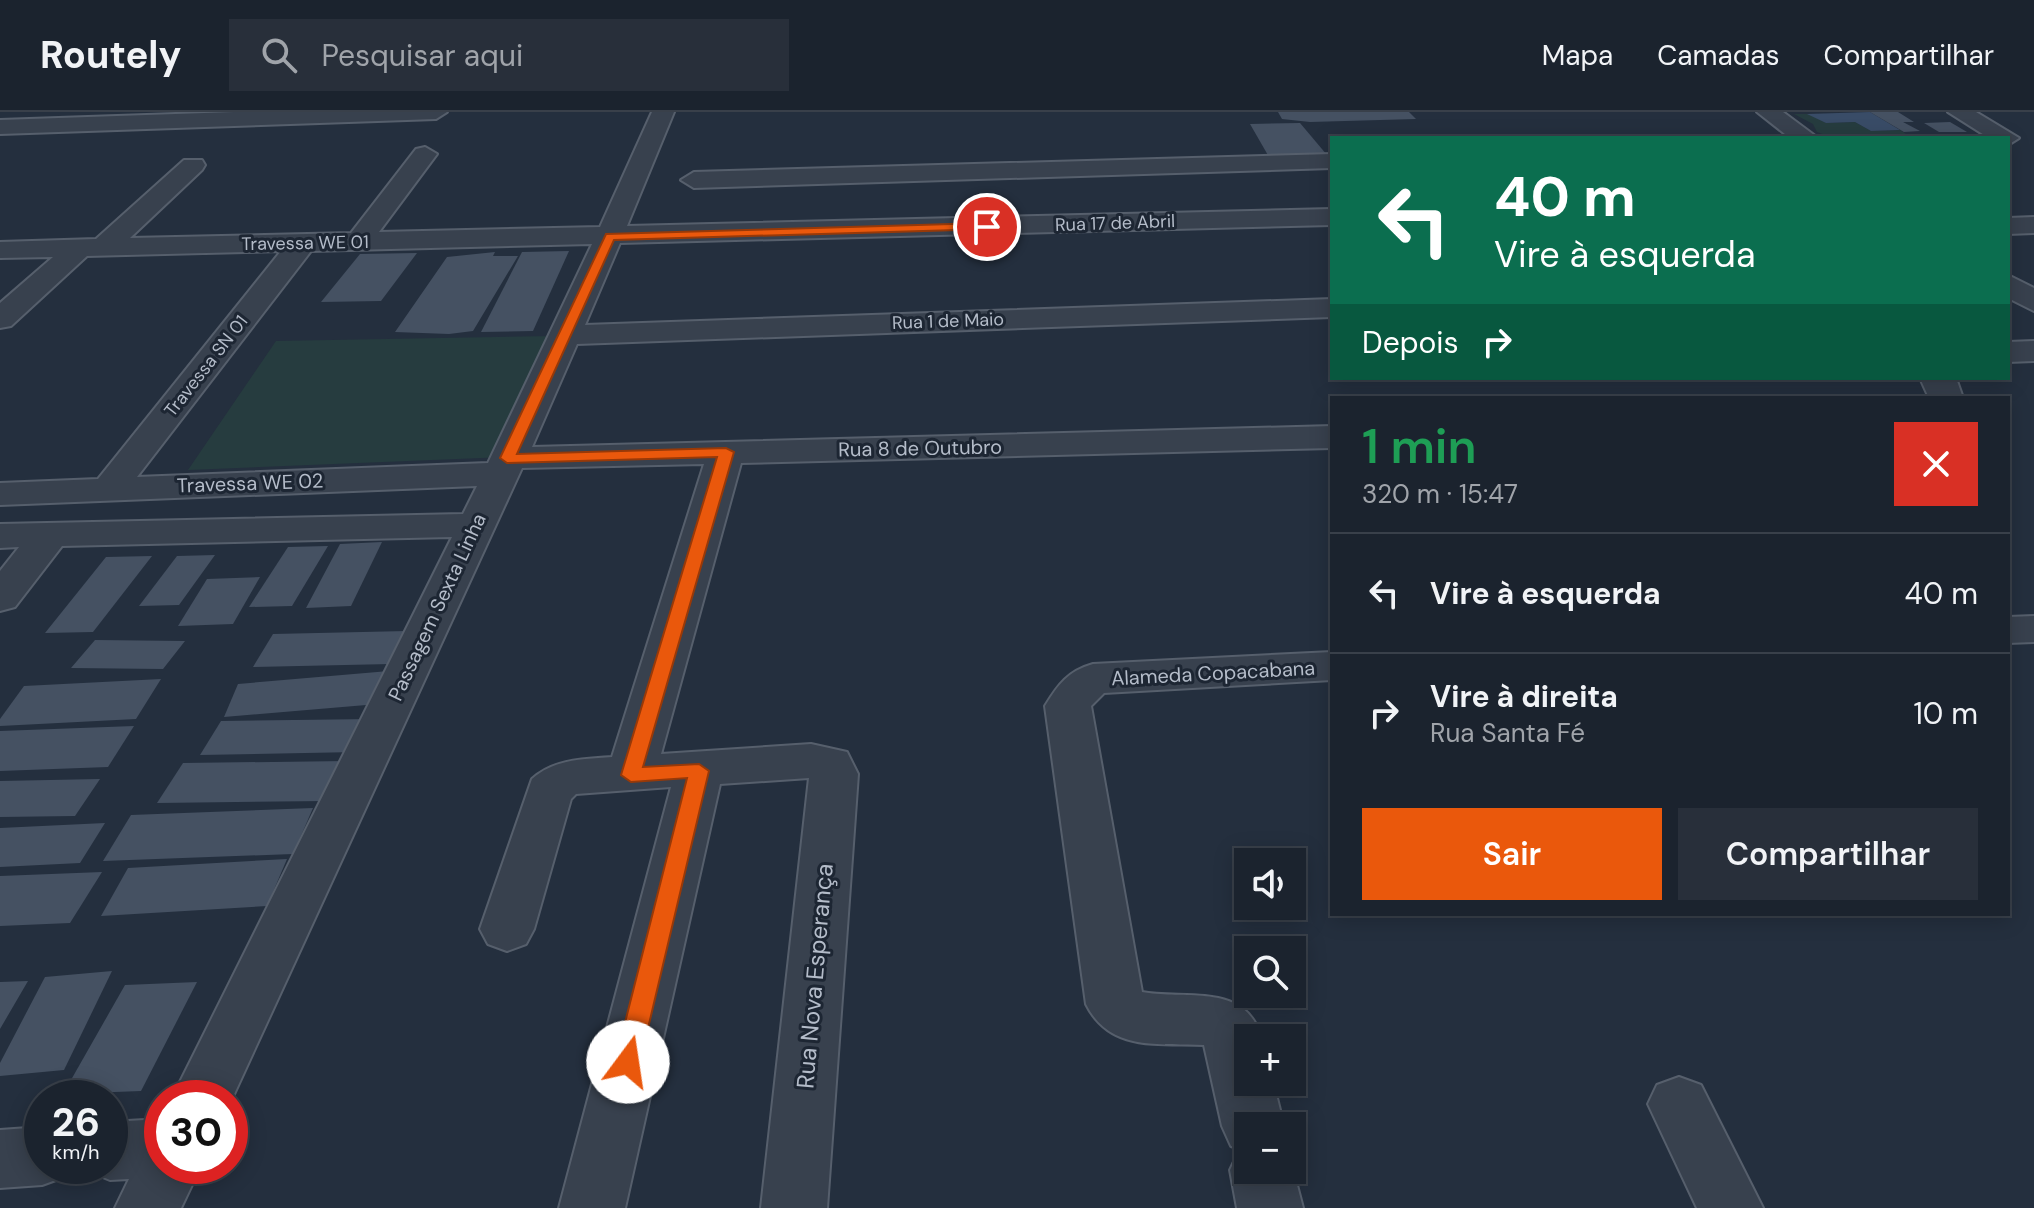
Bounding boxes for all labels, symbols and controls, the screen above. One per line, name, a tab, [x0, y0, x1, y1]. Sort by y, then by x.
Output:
search box	[229, 19, 789, 91]
text: Routely	[40, 30, 181, 80]
icon: search	[257, 33, 301, 77]
text: Pesquisar aqui	[321, 36, 523, 75]
text: Mapa	[1542, 37, 1613, 74]
text: Camadas	[1657, 37, 1780, 74]
text: Compartilhar	[1824, 37, 1994, 74]
text: 40 m	[1494, 160, 1636, 233]
icon: left	[1362, 168, 1466, 272]
pin	[953, 193, 1021, 261]
icon: arrive	[965, 205, 1009, 249]
street label: Rua 17 de Abril	[1055, 209, 1175, 237]
street label: Travessa WE 01	[241, 230, 369, 256]
text: Vire à esquerda	[1494, 231, 1756, 278]
street label: Rua 1 de Maio	[892, 307, 1004, 335]
street label: Travessa SN 01	[159, 310, 253, 422]
icon: right	[1475, 320, 1519, 364]
text: Depois	[1362, 323, 1459, 362]
text: 1 min	[1362, 415, 1477, 478]
button: close	[1894, 422, 1978, 506]
street label: Rua 8 de Outubro	[838, 434, 1002, 462]
street label: Travessa WE 02	[176, 467, 324, 499]
text: 320 m · 15:47	[1362, 477, 1518, 511]
street label: Passagem Sexta Linha	[382, 509, 492, 705]
icon: left	[1362, 571, 1406, 615]
text: Vire à esquerda	[1430, 574, 1661, 613]
text: 40 m	[1905, 574, 1978, 613]
street label: Alameda Copacabana	[1110, 655, 1316, 691]
text: Vire à direita	[1430, 677, 1618, 716]
icon: right	[1362, 691, 1406, 735]
text: 10 m	[1913, 694, 1978, 733]
text: Rua Santa Fé	[1430, 716, 1585, 750]
button: Sair	[1362, 808, 1662, 900]
button: Compartilhar	[1678, 808, 1978, 900]
map controls	[1234, 848, 1306, 1184]
button: sound	[1234, 848, 1306, 920]
street label: Rua Nova Esperança	[789, 862, 840, 1090]
button: search	[1234, 936, 1306, 1008]
position arrow	[586, 1020, 670, 1104]
button: +	[1234, 1024, 1306, 1096]
speed limit sign: 30	[144, 1080, 248, 1184]
text: 26	[52, 1096, 100, 1148]
button: −	[1234, 1112, 1306, 1184]
text: km/h	[52, 1139, 100, 1165]

